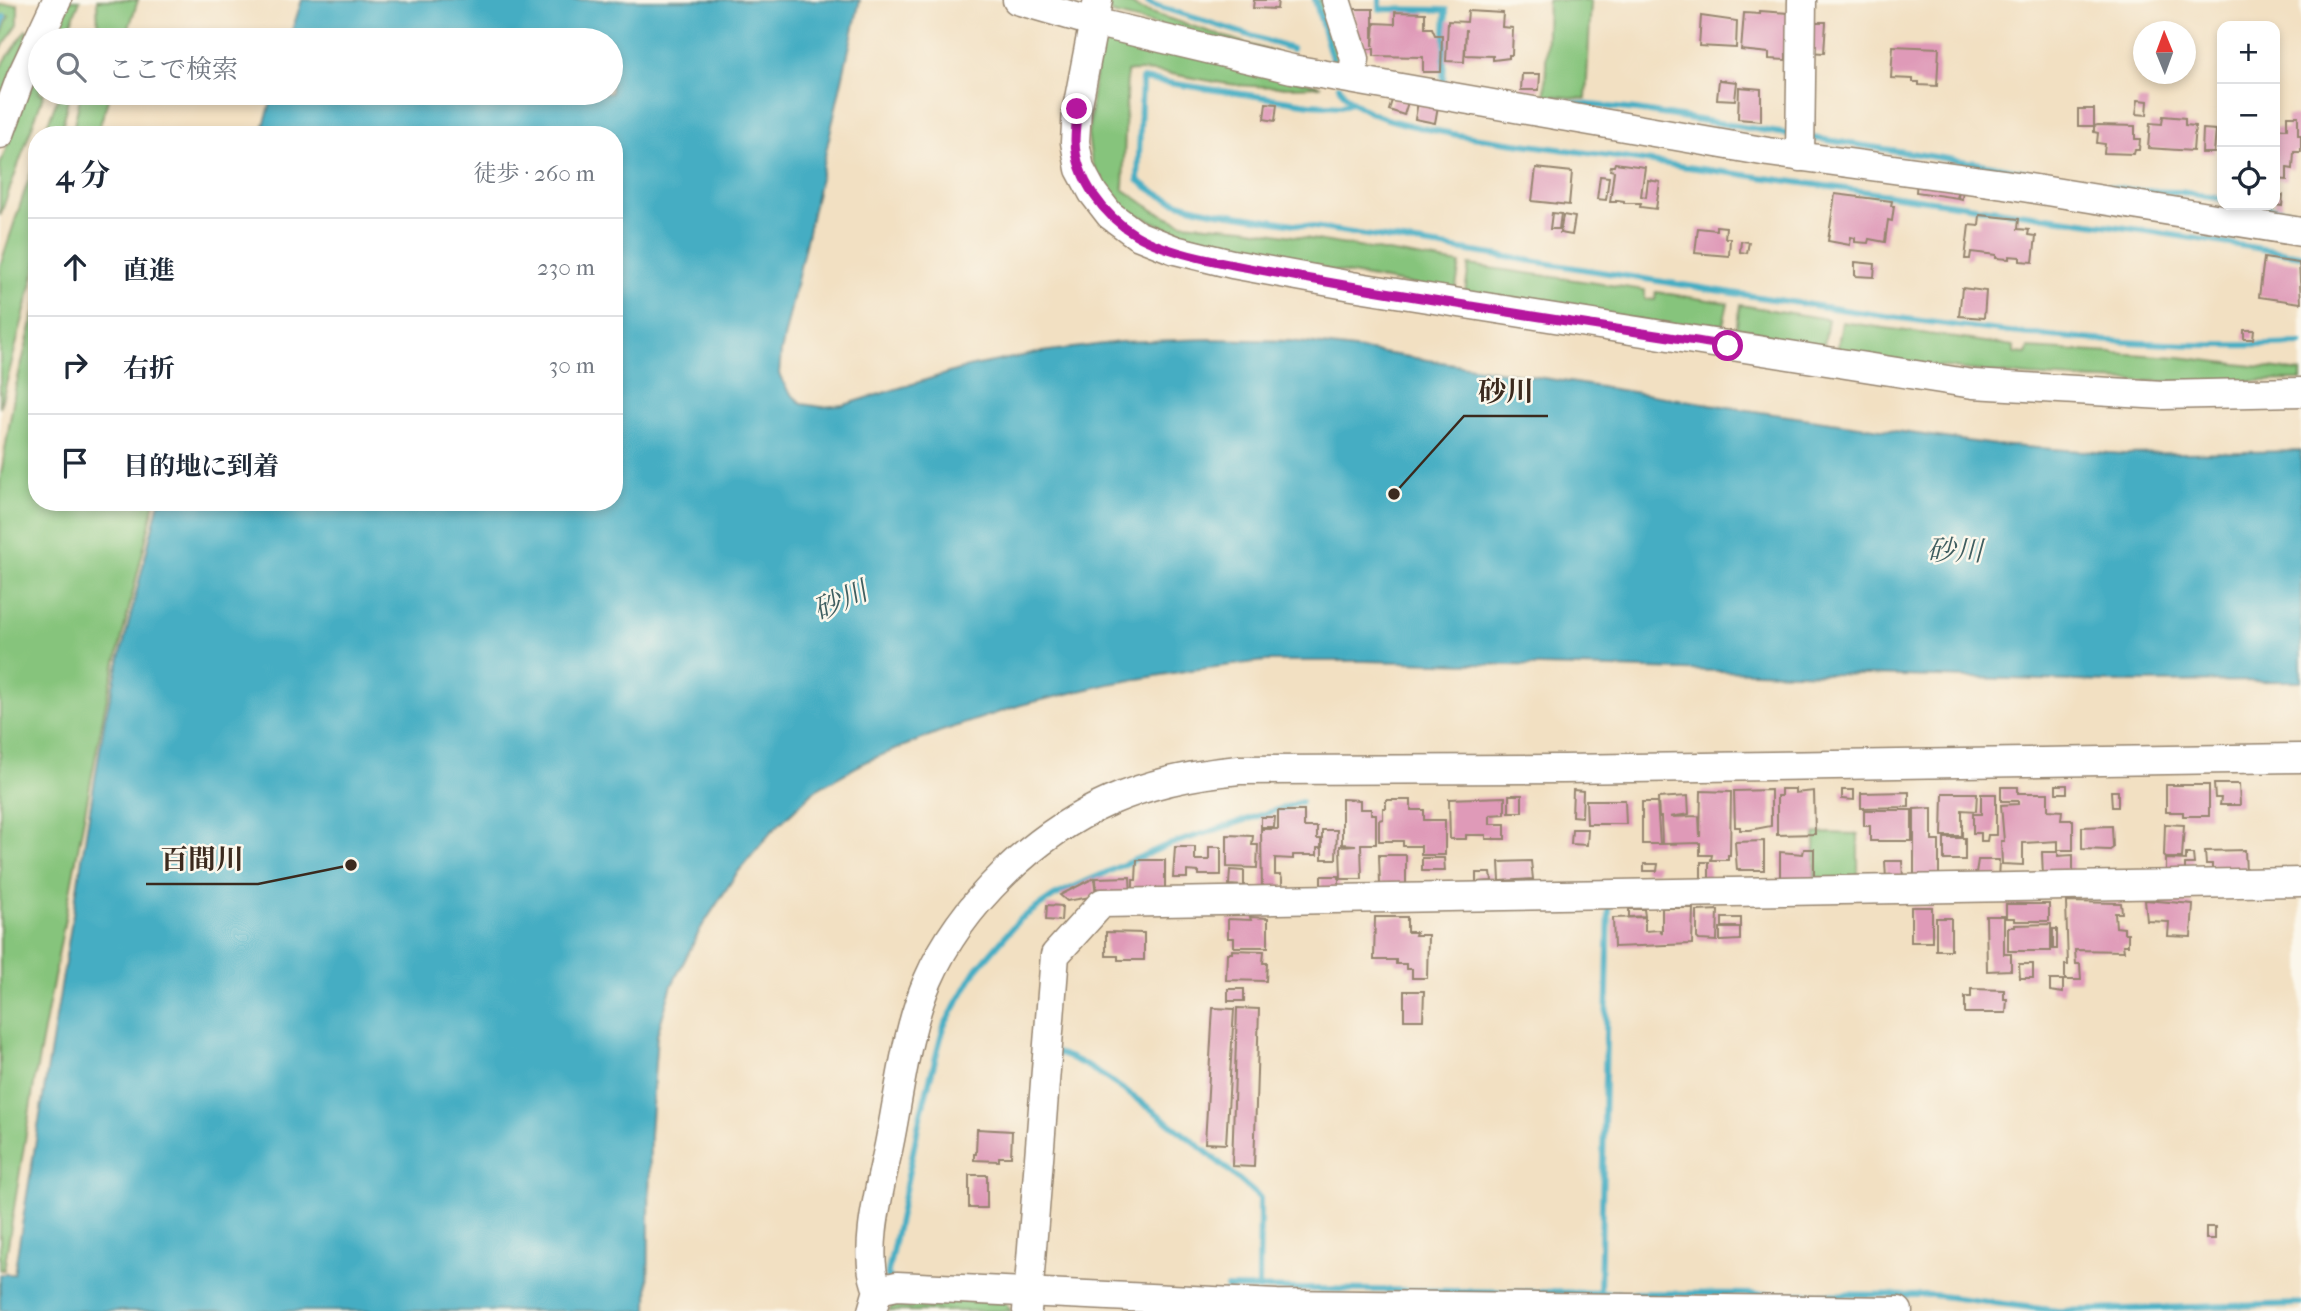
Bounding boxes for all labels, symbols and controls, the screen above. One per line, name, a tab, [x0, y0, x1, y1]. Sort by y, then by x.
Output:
north arrow	[2133, 21, 2196, 84]
map controls	[2217, 21, 2280, 210]
button: +	[2217, 21, 2280, 84]
search box	[28, 28, 623, 105]
icon: search	[52, 48, 90, 86]
text: ここで検索	[108, 54, 238, 85]
button: −	[2217, 84, 2280, 147]
route end	[1061, 93, 1092, 124]
button: locate	[2217, 147, 2280, 210]
text: 4 分	[56, 158, 110, 193]
text: 徒歩 · 260 m	[473, 160, 595, 187]
icon: ahead	[56, 248, 94, 286]
text: 230 m	[537, 254, 595, 281]
text: 直進	[123, 255, 175, 286]
route start	[1712, 330, 1743, 361]
icon: right	[56, 346, 94, 384]
text: 30 m	[549, 352, 595, 379]
text: 右折	[123, 353, 175, 384]
callout: 砂川	[1464, 367, 1548, 416]
text: 砂川	[1478, 375, 1534, 408]
icon: arrive	[56, 444, 94, 482]
text: 目的地に到着	[123, 451, 279, 482]
water label: 砂川	[1927, 534, 1986, 568]
water label: 砂川	[808, 573, 875, 627]
callout: 百間川	[146, 835, 258, 884]
text: 百間川	[160, 843, 244, 876]

